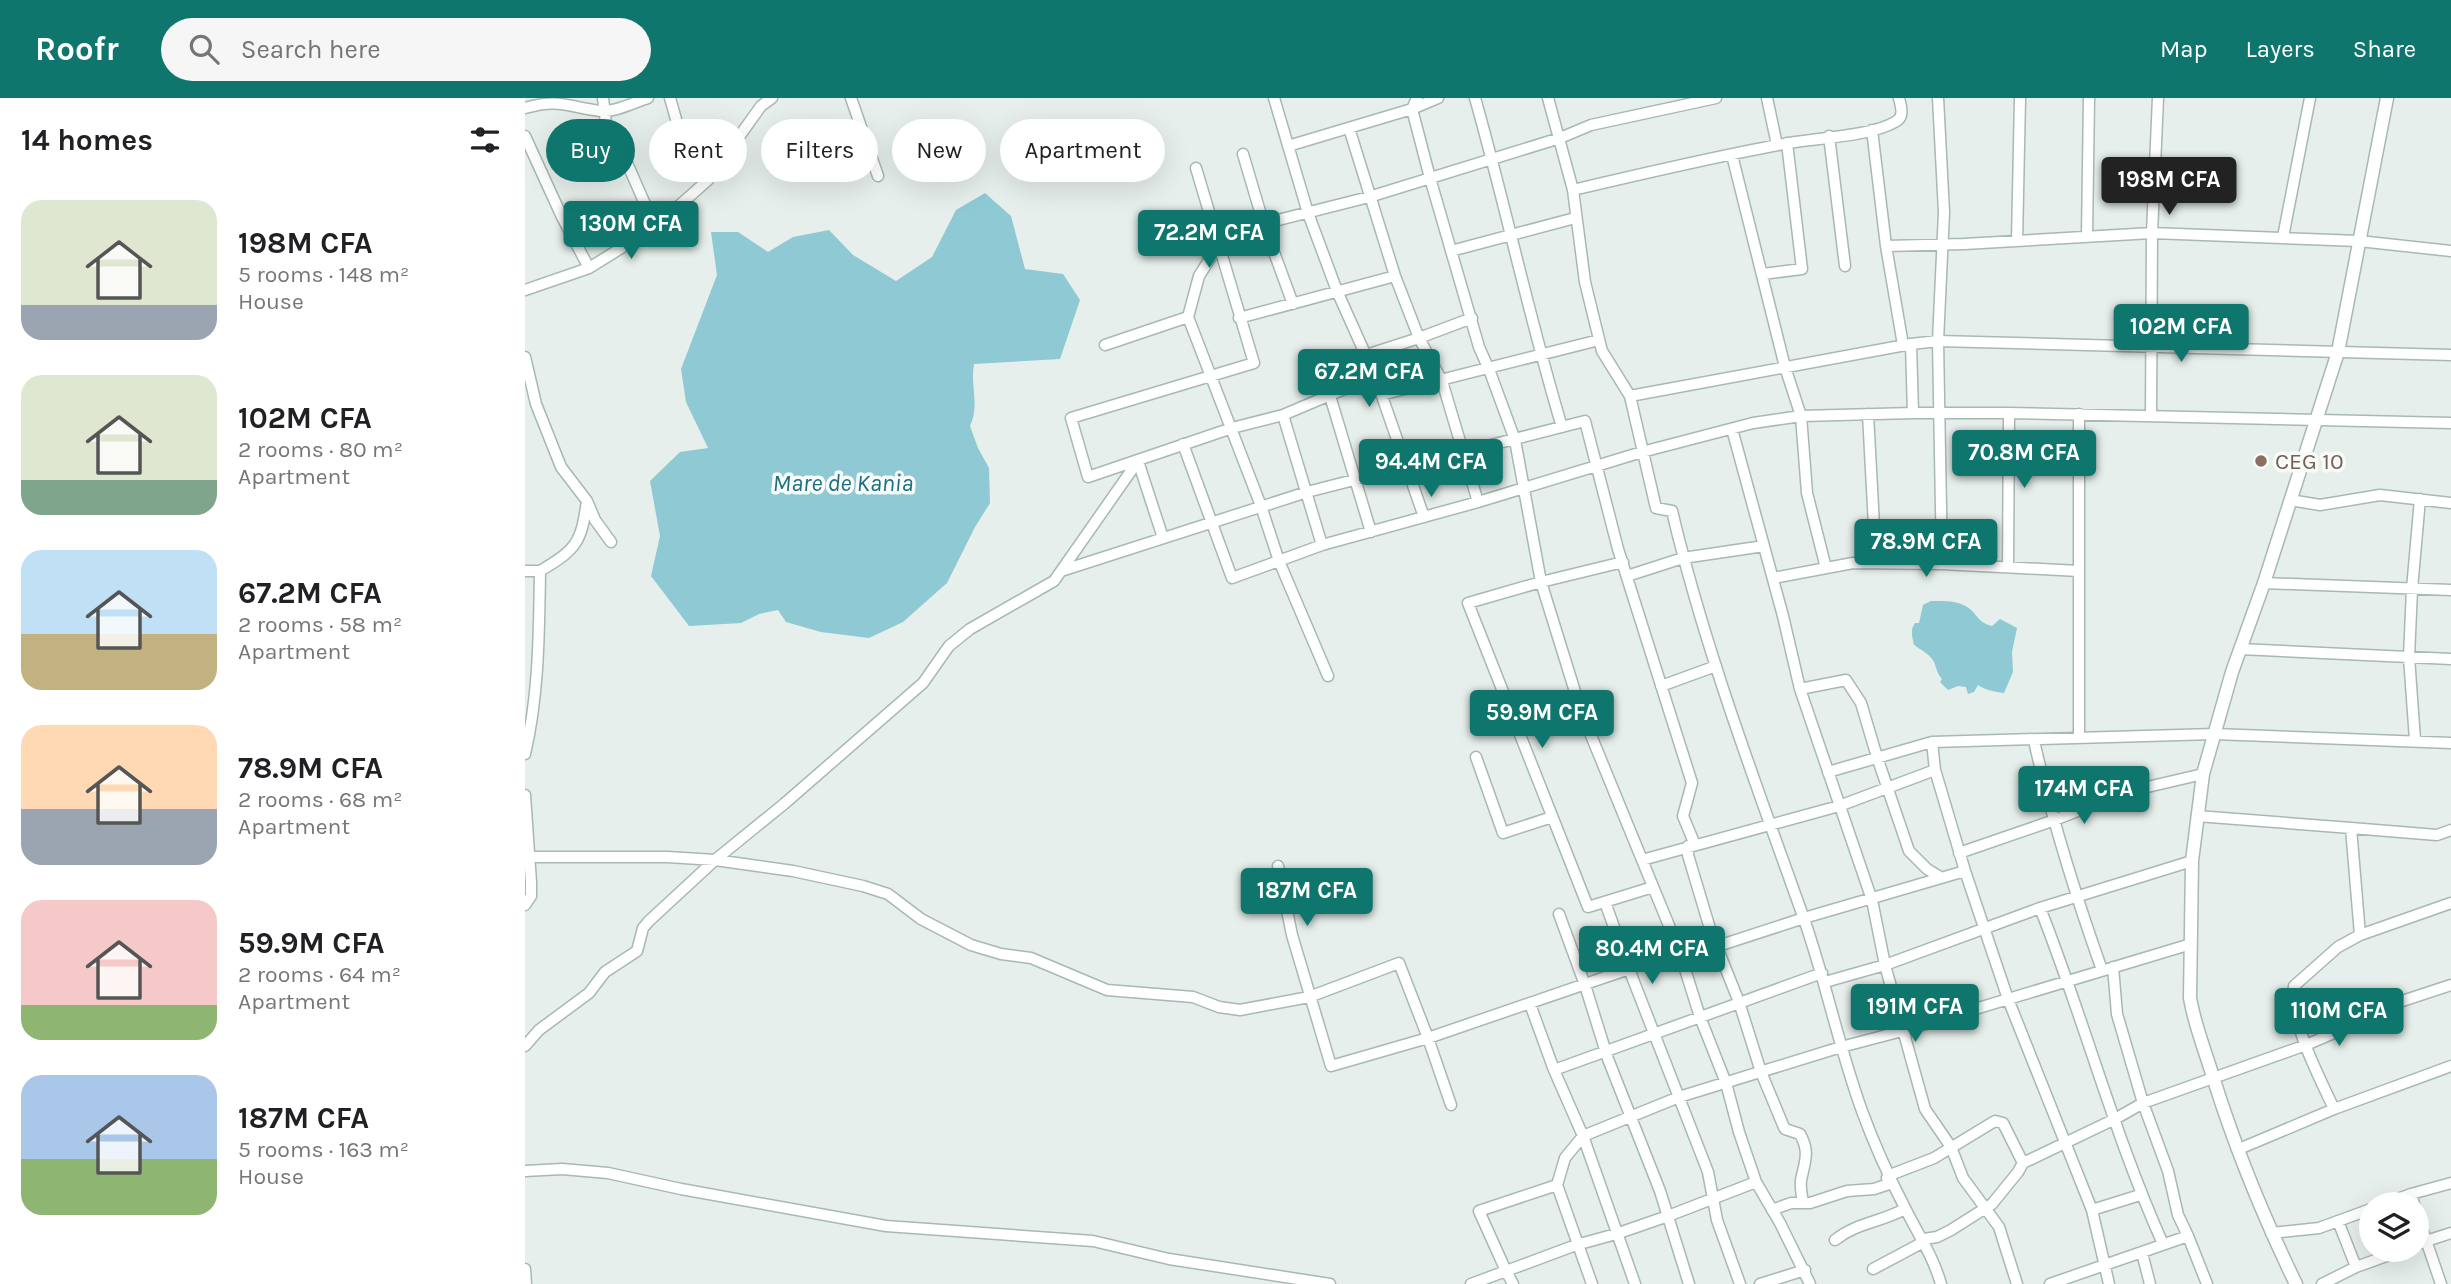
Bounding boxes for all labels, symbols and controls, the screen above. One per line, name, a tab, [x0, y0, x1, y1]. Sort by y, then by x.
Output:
search box	[161, 18, 651, 81]
text: Roofr	[35, 30, 119, 68]
icon: search	[185, 30, 223, 68]
text: Search here	[241, 34, 381, 65]
text: Map	[2160, 35, 2208, 63]
text: Layers	[2246, 35, 2315, 63]
text: Share	[2353, 35, 2416, 63]
chip: Buy	[546, 119, 635, 182]
chip: Rent	[649, 119, 747, 182]
chip: Filters	[761, 119, 878, 182]
chip: New	[892, 119, 986, 182]
chip: Apartment	[1000, 119, 1165, 182]
icon: filters	[466, 121, 504, 159]
text: 14 homes	[21, 122, 153, 158]
pin: 198M CFA	[2097, 158, 2241, 217]
text: 198M CFA	[2117, 166, 2221, 193]
pin: 130M CFA	[559, 202, 703, 261]
text: 130M CFA	[579, 210, 683, 237]
pin: 72.2M CFA	[1129, 211, 1289, 270]
text: 72.2M CFA	[1154, 219, 1264, 246]
text: 198M CFA	[238, 225, 372, 261]
icon: home	[77, 228, 161, 312]
text: 5 rooms · 148 m²	[238, 261, 409, 288]
text: House	[238, 288, 304, 315]
pin: 102M CFA	[2109, 304, 2253, 364]
text: 102M CFA	[2130, 313, 2232, 340]
pin: 67.2M CFA	[1289, 350, 1449, 409]
text: 67.2M CFA	[1314, 358, 1424, 385]
text: 102M CFA	[238, 400, 372, 436]
icon: home	[77, 403, 161, 487]
pin: 70.8M CFA	[1944, 430, 2104, 490]
text: 2 rooms · 80 m²	[238, 436, 403, 463]
text: 70.8M CFA	[1968, 439, 2080, 466]
pin: 94.4M CFA	[1351, 440, 1511, 499]
text: 94.4M CFA	[1375, 448, 1487, 475]
place label: CEG 10	[2275, 448, 2344, 475]
marker: CEG 10	[2253, 453, 2269, 469]
text: Apartment	[238, 463, 350, 490]
water label: Mare de Kania	[773, 469, 913, 497]
pin: 78.9M CFA	[1846, 519, 2006, 579]
text: 78.9M CFA	[1870, 528, 1982, 555]
text: 67.2M CFA	[238, 575, 382, 611]
icon: home	[77, 578, 161, 662]
text: 2 rooms · 58 m²	[238, 611, 402, 638]
text: Apartment	[238, 638, 350, 665]
pin: 59.9M CFA	[1462, 690, 1622, 750]
text: 59.9M CFA	[1486, 699, 1598, 726]
text: 78.9M CFA	[238, 750, 383, 786]
icon: home	[77, 753, 161, 837]
pin: 174M CFA	[2012, 766, 2156, 826]
text: 174M CFA	[2034, 775, 2134, 802]
text: 2 rooms · 68 m²	[238, 786, 402, 813]
text: Apartment	[238, 813, 350, 840]
pin: 187M CFA	[1235, 868, 1379, 928]
text: 187M CFA	[1257, 877, 1357, 904]
text: 59.9M CFA	[238, 925, 385, 961]
pin: 80.4M CFA	[1572, 926, 1732, 986]
icon: home	[77, 928, 161, 1012]
text: 80.4M CFA	[1595, 935, 1709, 962]
text: 2 rooms · 64 m²	[238, 961, 401, 988]
pin: 191M CFA	[1843, 984, 1987, 1044]
text: Apartment	[238, 988, 350, 1015]
pin: 110M CFA	[2267, 988, 2411, 1048]
text: 191M CFA	[1867, 993, 1963, 1020]
text: 110M CFA	[2291, 997, 2387, 1024]
text: 187M CFA	[238, 1100, 369, 1136]
icon: home	[77, 1103, 161, 1187]
text: 5 rooms · 163 m²	[238, 1136, 409, 1163]
text: House	[238, 1163, 304, 1190]
map controls	[2359, 1192, 2429, 1262]
button: layers	[2359, 1192, 2429, 1262]

